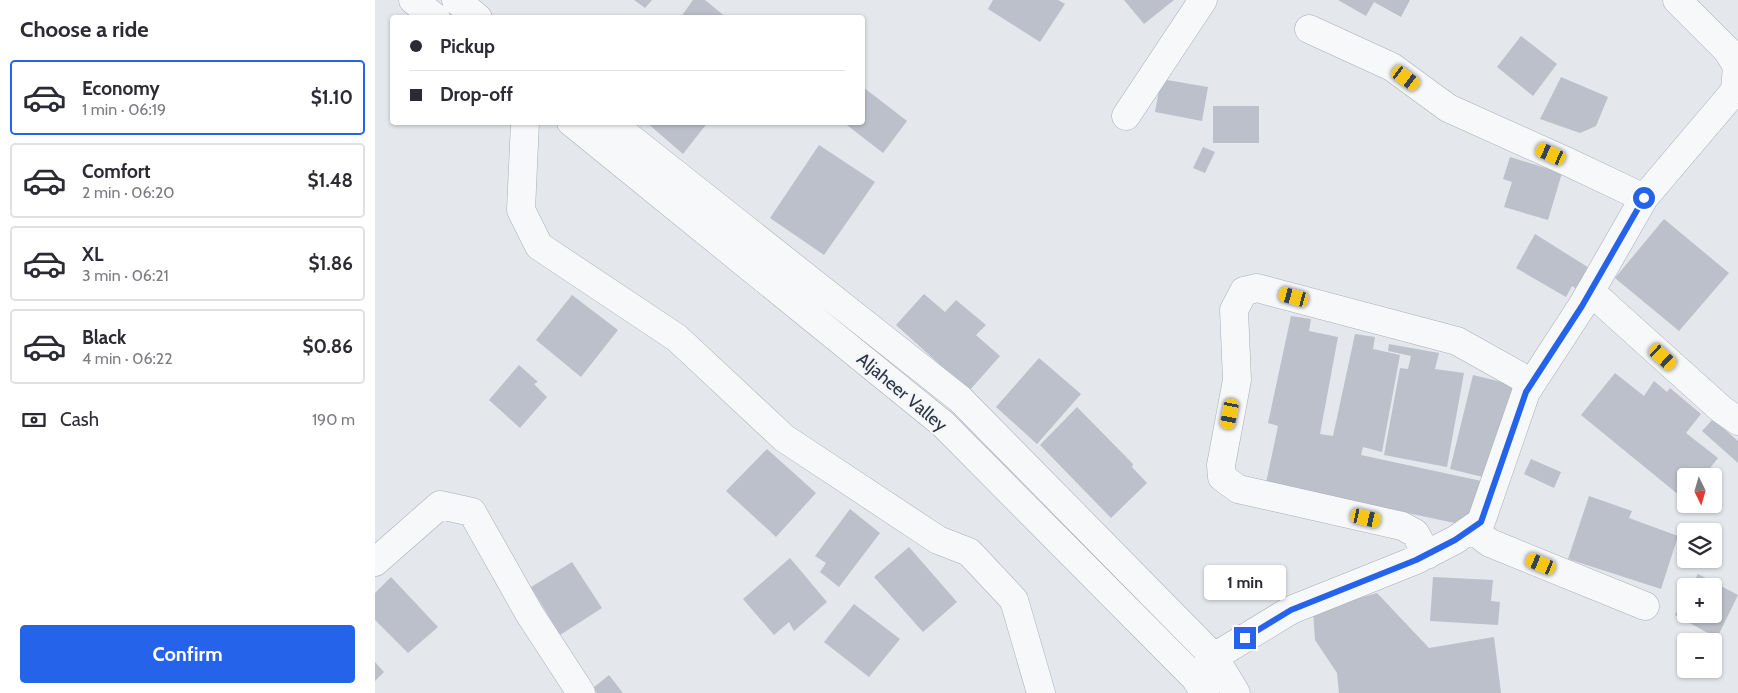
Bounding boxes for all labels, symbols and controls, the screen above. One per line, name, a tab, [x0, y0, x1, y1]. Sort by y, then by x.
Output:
text: Choose a ride	[20, 16, 149, 43]
text: Pickup	[440, 35, 495, 58]
car	[1389, 63, 1422, 93]
icon: car	[22, 75, 67, 120]
text: Economy	[82, 77, 160, 100]
text: Drop-off	[440, 83, 513, 106]
text: $1.10	[311, 86, 353, 109]
text: 1 min · 06:19	[82, 100, 166, 119]
car	[1534, 141, 1567, 167]
icon: car	[22, 158, 67, 203]
text: Comfort	[82, 160, 151, 183]
text: $1.48	[307, 169, 353, 192]
text: 2 min · 06:20	[82, 183, 175, 202]
route start	[1633, 187, 1655, 209]
icon: car	[22, 241, 67, 286]
text: XL	[82, 243, 103, 266]
text: $1.86	[309, 252, 353, 275]
text: 3 min · 06:21	[82, 266, 169, 285]
car	[1277, 286, 1310, 308]
icon: car	[22, 324, 67, 369]
text: Black	[82, 326, 126, 349]
text: $0.86	[302, 335, 353, 358]
car	[1646, 341, 1679, 373]
street label: Aljaheer Valley	[852, 348, 952, 436]
text: 4 min · 06:22	[82, 349, 173, 368]
car	[1219, 398, 1240, 430]
icon: cash	[20, 406, 48, 434]
text: Cash	[60, 408, 99, 431]
text: 190 m	[312, 410, 355, 429]
north arrow	[1677, 468, 1723, 512]
map controls	[1677, 468, 1722, 678]
car	[1349, 507, 1382, 529]
button: layers	[1677, 523, 1722, 568]
car	[1524, 551, 1557, 577]
callout: 1 min	[1204, 566, 1286, 600]
text: 1 min	[1227, 573, 1263, 592]
button: +	[1677, 578, 1722, 623]
button: Confirm	[20, 625, 355, 683]
route end	[1234, 627, 1256, 649]
button: −	[1677, 633, 1722, 678]

